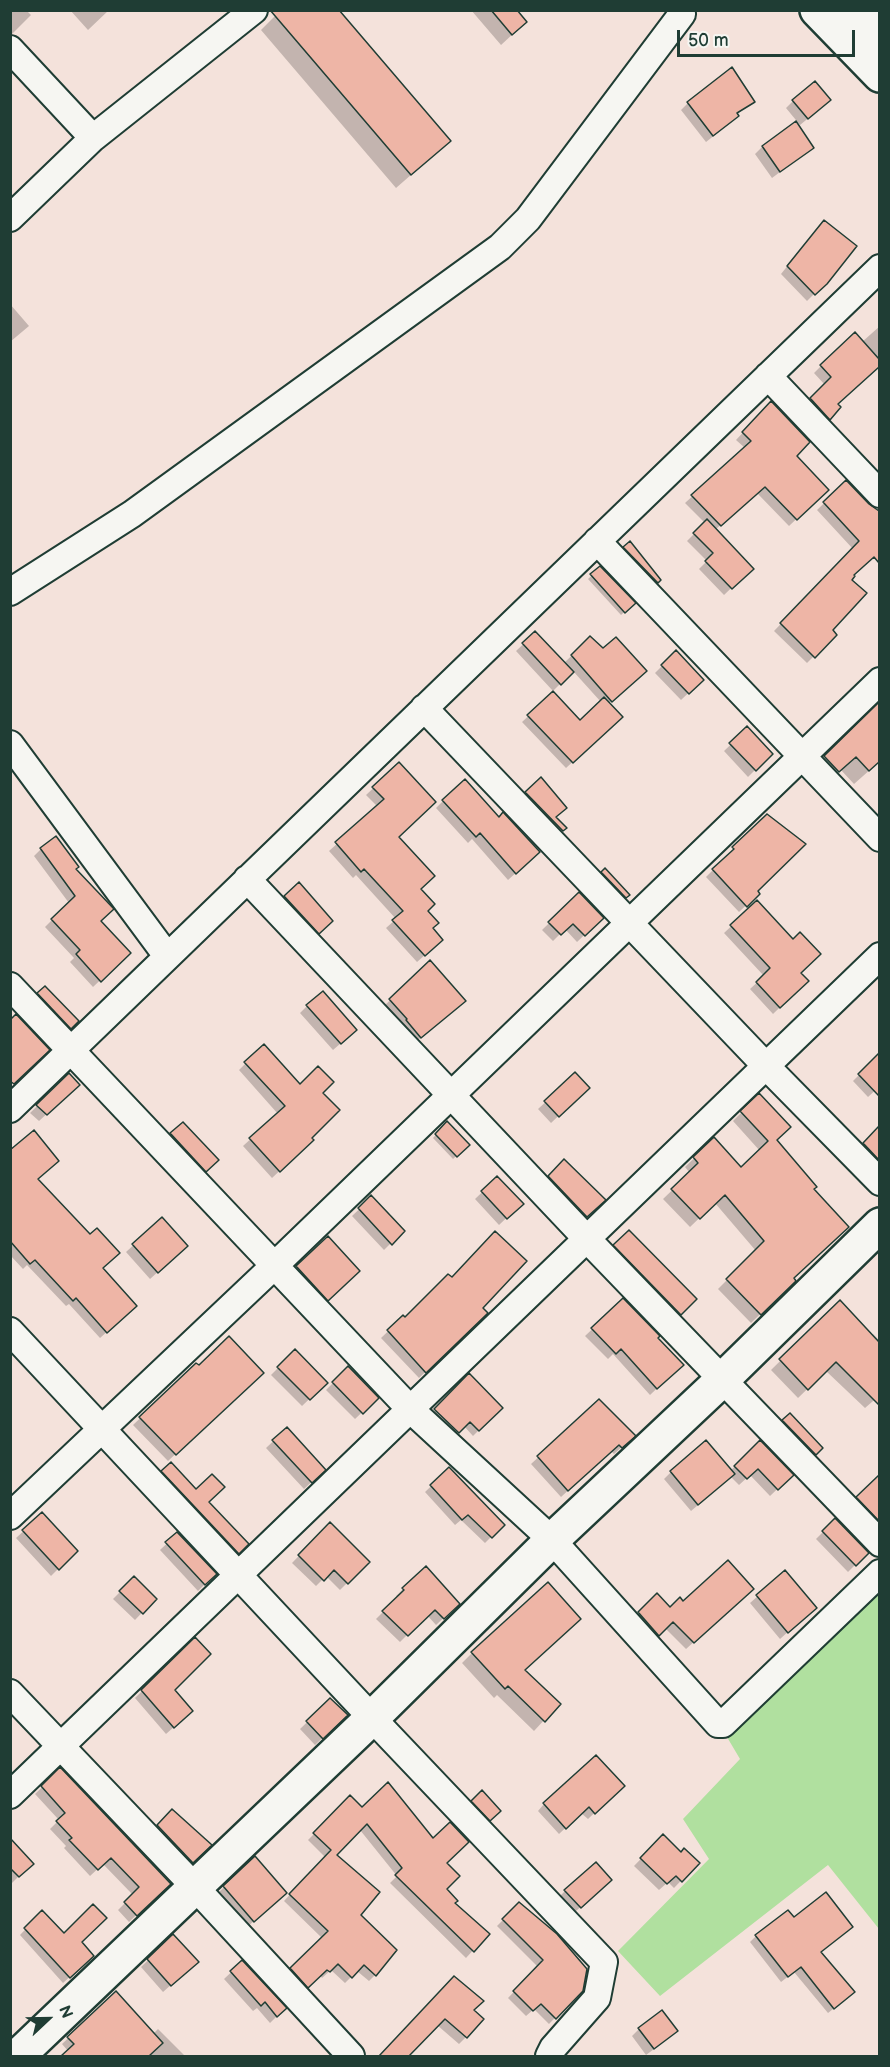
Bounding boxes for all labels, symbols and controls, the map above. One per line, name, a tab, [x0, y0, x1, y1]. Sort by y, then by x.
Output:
scale bar	[680, 18, 858, 56]
text: 50 m	[688, 30, 729, 51]
north arrow	[18, 1989, 78, 2049]
text: N	[54, 2003, 76, 2021]

